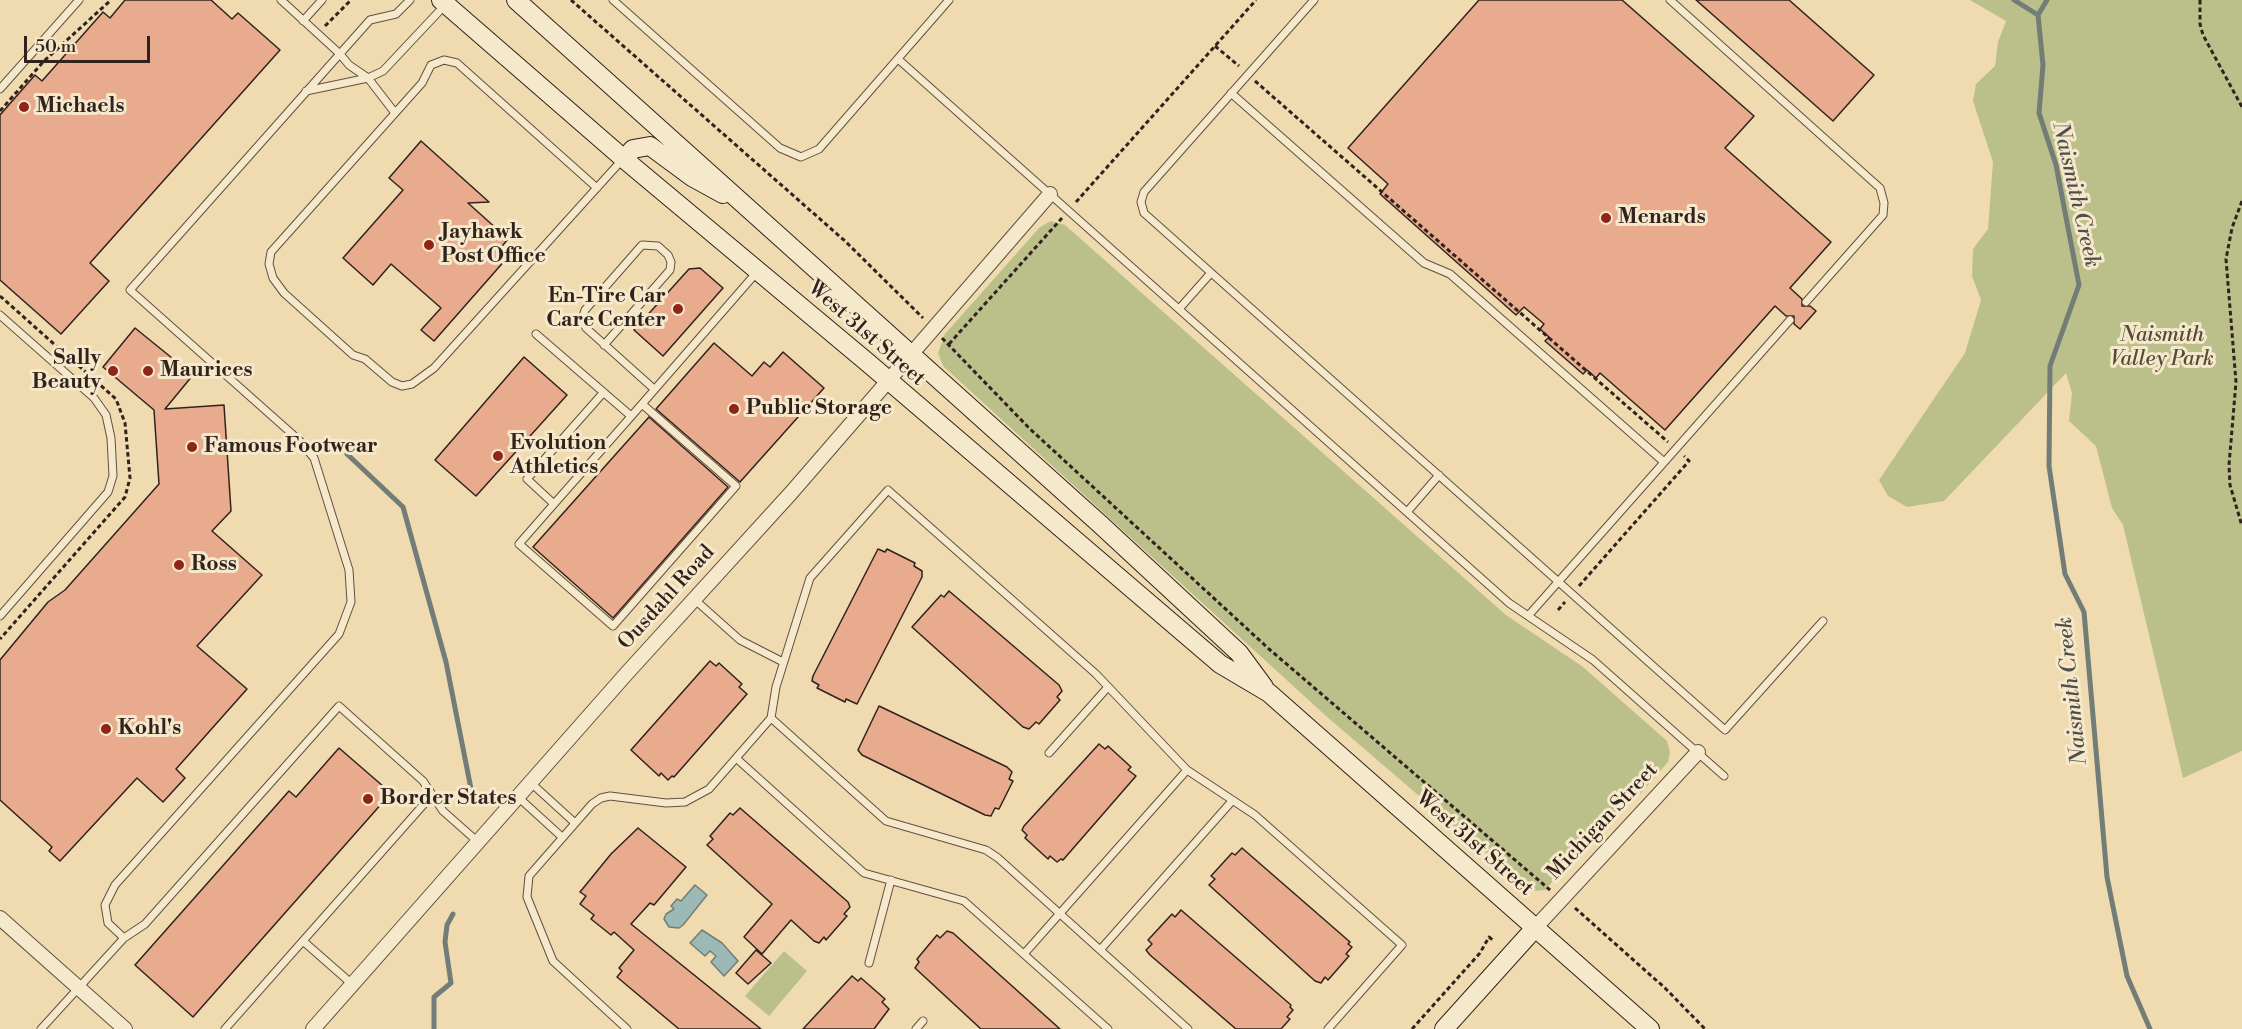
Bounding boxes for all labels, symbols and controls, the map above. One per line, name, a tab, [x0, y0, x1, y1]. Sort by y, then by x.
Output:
scale bar	[27, 24, 153, 62]
text: 50 m	[35, 35, 76, 58]
place label: Michaels	[36, 94, 124, 120]
marker: Michaels	[17, 100, 31, 114]
water label: Naismith Creek	[2045, 120, 2105, 270]
place label: Menards	[1618, 205, 1706, 231]
marker: Menards	[1599, 211, 1613, 225]
place label: Jayhawk Post Office	[441, 220, 546, 270]
marker: Jayhawk Post Office	[422, 238, 436, 252]
street label: West 31st Street	[802, 276, 930, 392]
place label: En-Tire Car Care Center	[546, 284, 666, 334]
marker: En-Tire Car Care Center	[671, 302, 685, 316]
park label: Naismith Valley Park	[2110, 323, 2214, 373]
place label: Sally Beauty	[32, 346, 101, 396]
place label: Maurices	[160, 358, 253, 384]
marker: Sally Beauty	[106, 364, 120, 378]
marker: Maurices	[141, 364, 155, 378]
place label: Public Storage	[746, 396, 892, 422]
marker: Public Storage	[727, 402, 741, 416]
place label: Evolution Athletics	[510, 431, 606, 481]
place label: Famous Footwear	[204, 434, 378, 460]
marker: Famous Footwear	[185, 440, 199, 454]
marker: Evolution Athletics	[491, 449, 505, 463]
street label: Ousdahl Road	[614, 541, 720, 655]
place label: Ross	[191, 552, 237, 578]
marker: Ross	[172, 558, 186, 572]
water label: Naismith Creek	[2052, 616, 2094, 766]
place label: Kohl's	[118, 716, 181, 742]
marker: Kohl's	[99, 722, 113, 736]
street label: Michigan Street	[1542, 758, 1664, 886]
place label: Border States	[380, 786, 516, 812]
street label: West 31st Street	[1410, 786, 1538, 902]
marker: Border States	[361, 792, 375, 806]

